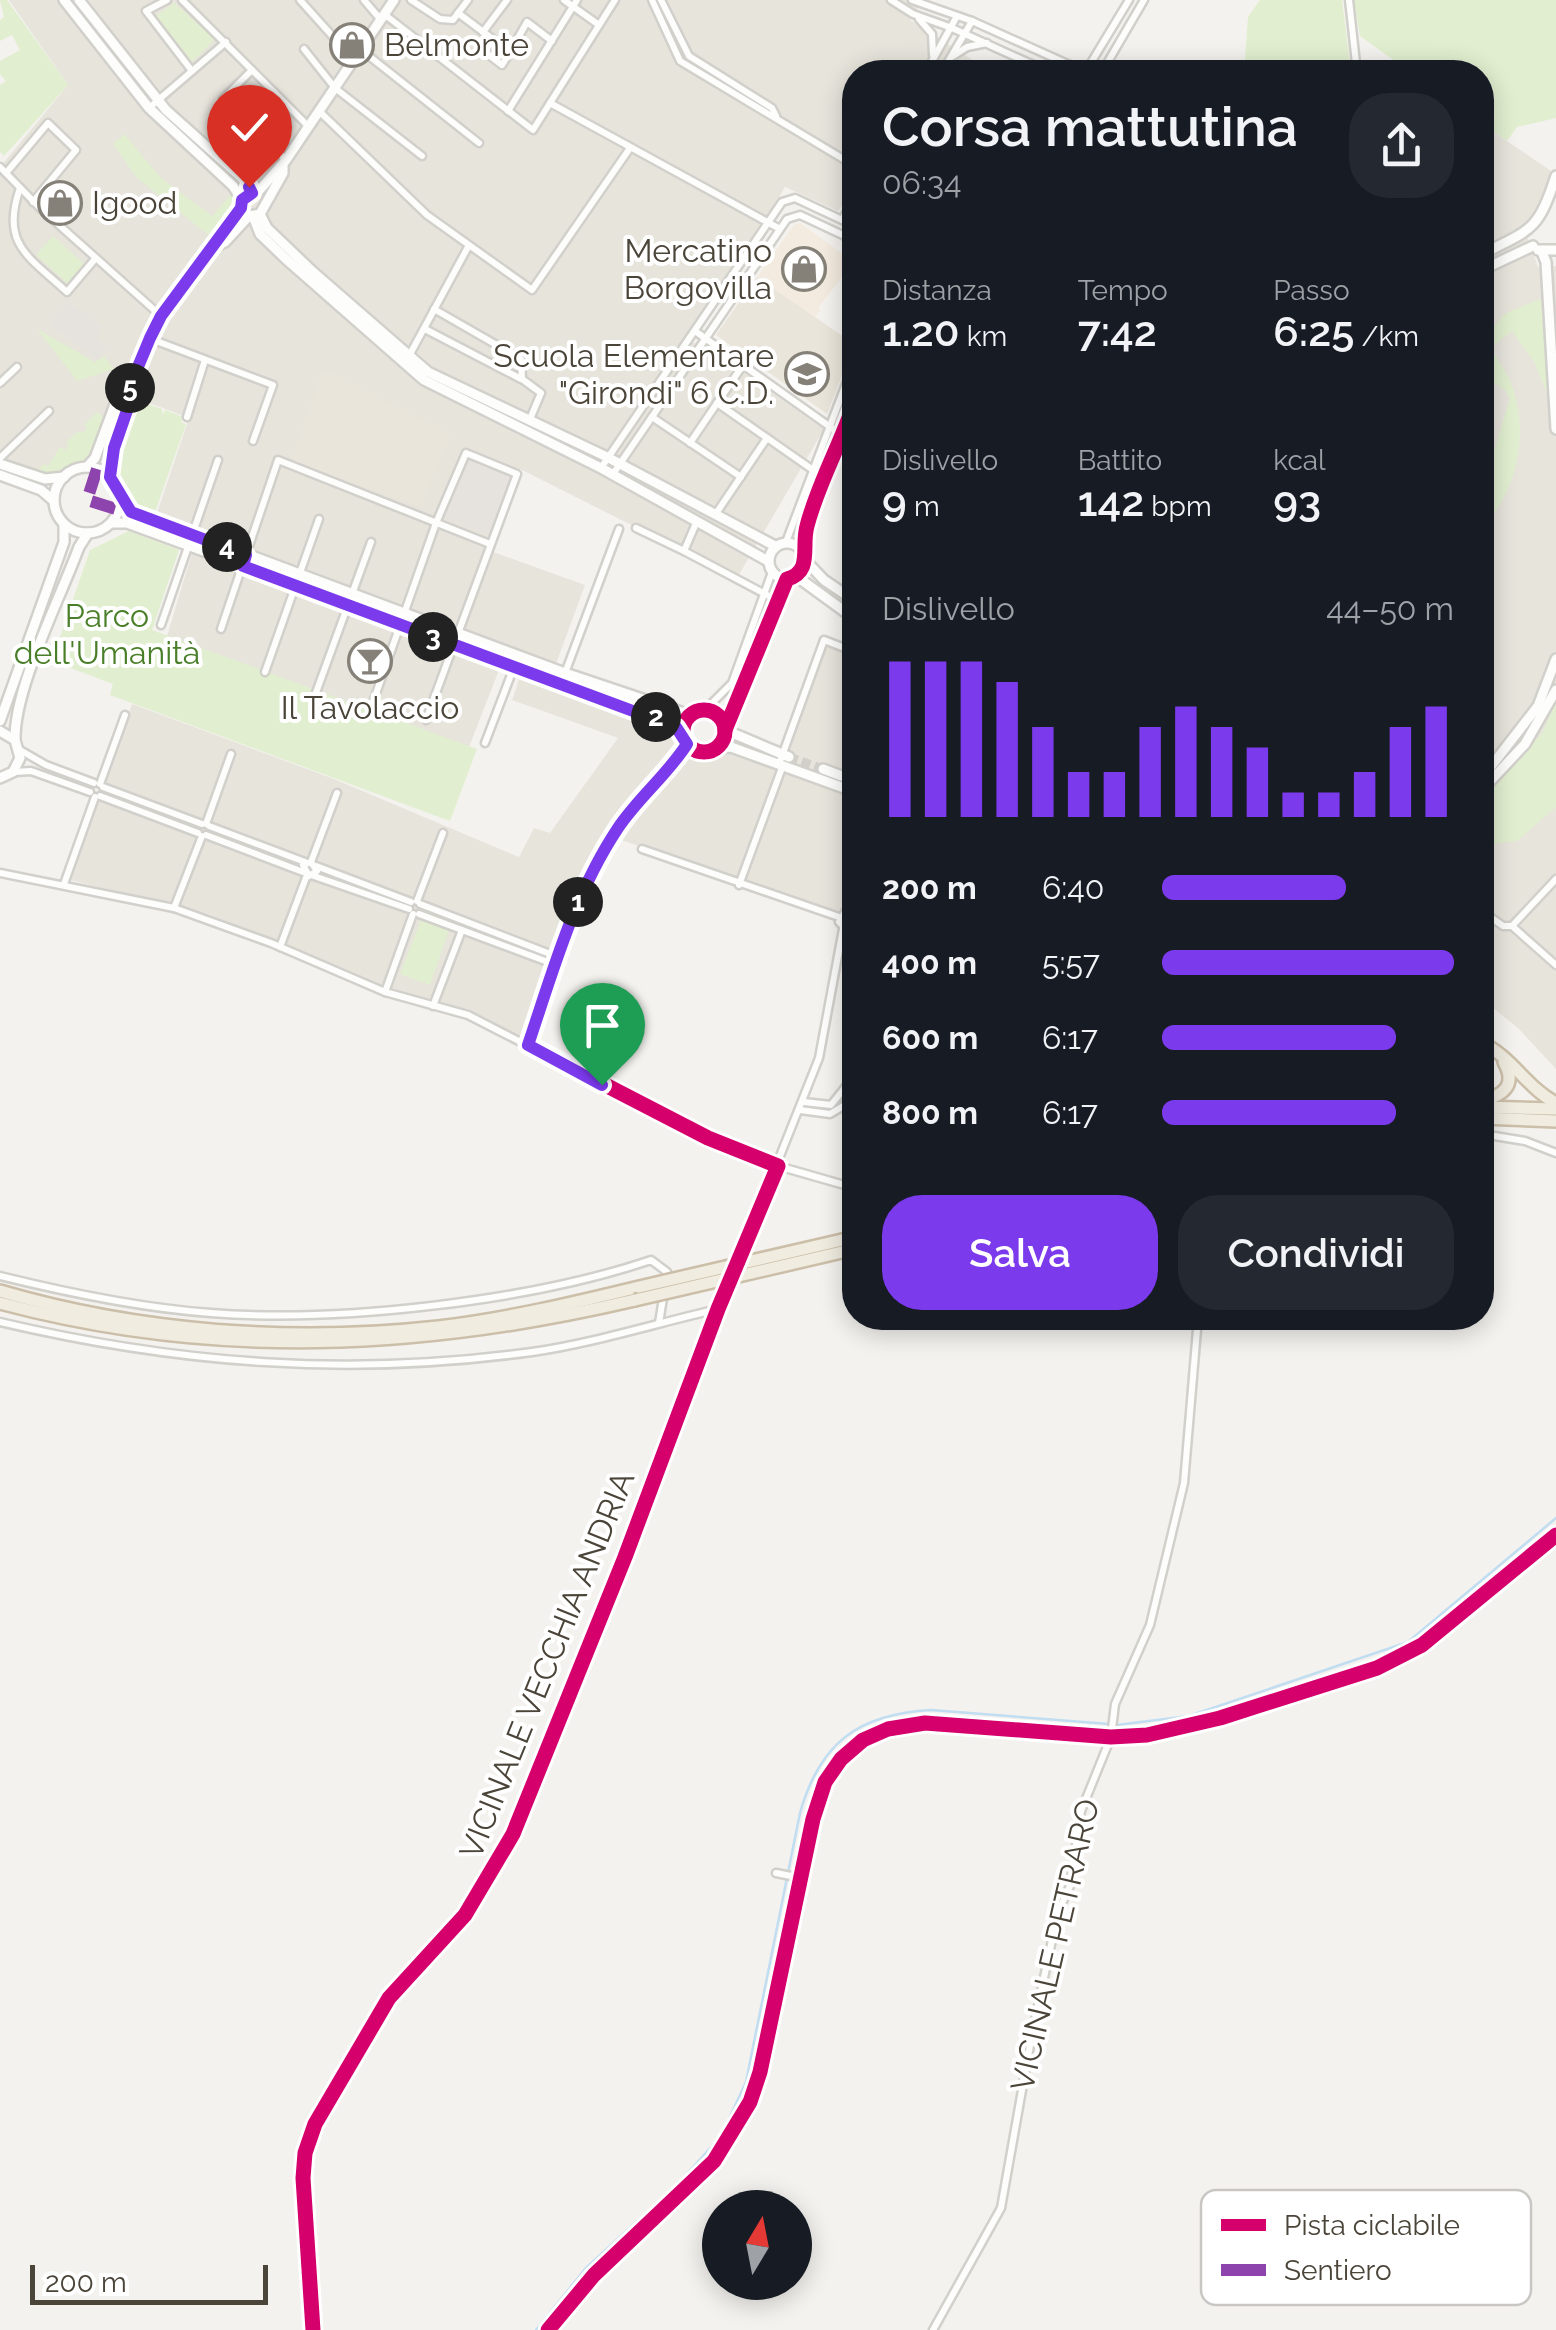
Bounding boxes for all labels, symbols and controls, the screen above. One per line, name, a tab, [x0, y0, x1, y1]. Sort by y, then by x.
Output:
shop icon: Belmonte	[329, 22, 375, 68]
place label: Belmonte	[384, 26, 529, 63]
pin	[207, 85, 292, 188]
button: share	[1349, 93, 1454, 198]
text: Corsa mattutina	[882, 94, 1298, 159]
icon: check	[222, 100, 277, 155]
text: 06:34	[882, 164, 961, 201]
shop icon: Igood	[37, 180, 83, 226]
place label: Igood	[92, 184, 177, 221]
place label: Mercatino Borgovilla	[624, 232, 772, 306]
shop icon: Mercatino Borgovilla	[781, 246, 827, 292]
text: Distanza	[882, 274, 992, 307]
text: Tempo	[1078, 274, 1168, 307]
text: Passo	[1273, 274, 1350, 307]
text: 1.20	[882, 307, 960, 356]
text: 7:42	[1078, 307, 1157, 356]
text: 6:25	[1273, 307, 1354, 356]
text: km	[960, 320, 1007, 353]
text: /km	[1354, 320, 1419, 353]
place label: Scuola Elementare "Girondi" 6 C.D.	[493, 337, 774, 411]
school or university icon: Scuola Elementare "Girondi" 6 C.D.	[784, 351, 830, 397]
pin: 5	[105, 363, 155, 413]
text: 5	[122, 371, 138, 404]
text: Dislivello	[882, 444, 998, 477]
text: Battito	[1078, 444, 1162, 477]
text: kcal	[1273, 444, 1326, 477]
text: 9	[882, 477, 907, 526]
text: 142	[1078, 477, 1144, 526]
text: 93	[1273, 477, 1321, 526]
text: m	[907, 490, 940, 523]
text: bpm	[1144, 490, 1212, 523]
pin: 4	[202, 522, 252, 572]
text: 4	[219, 530, 235, 563]
text: Dislivello	[882, 590, 1015, 627]
text: 44–50 m	[1326, 590, 1454, 627]
park label: Parco dell'Umanità	[14, 597, 200, 671]
pin: 3	[408, 612, 458, 662]
text: 3	[425, 620, 441, 653]
bar icon: Il Tavolaccio	[347, 638, 393, 684]
place label: Il Tavolaccio	[281, 689, 459, 726]
pin: 2	[631, 692, 681, 742]
text: 2	[648, 700, 664, 733]
text: 200 m	[882, 869, 977, 906]
text: 6:40	[1042, 869, 1104, 906]
pin: 1	[553, 877, 603, 927]
text: 1	[571, 885, 585, 918]
text: 400 m	[882, 944, 977, 981]
text: 5:57	[1042, 944, 1100, 981]
pin	[560, 983, 645, 1086]
icon: arrive	[575, 998, 630, 1053]
text: 600 m	[882, 1019, 978, 1056]
text: 6:17	[1042, 1019, 1098, 1056]
text: 800 m	[882, 1094, 978, 1131]
text: 6:17	[1042, 1094, 1098, 1131]
button: Salva	[882, 1195, 1158, 1310]
button: Condividi	[1178, 1195, 1454, 1310]
street label: VICINALE VECCHIA ANDRIA	[452, 1465, 641, 1864]
street label: VICINALE PETRARO	[1003, 1795, 1106, 2094]
north arrow	[702, 2190, 812, 2300]
map controls	[702, 2190, 812, 2300]
legend	[1201, 2190, 1531, 2305]
text: Pista ciclabile	[1284, 2209, 1460, 2242]
text: Sentiero	[1284, 2254, 1392, 2287]
scale bar	[30, 2260, 268, 2304]
text: 200 m	[45, 2266, 127, 2299]

